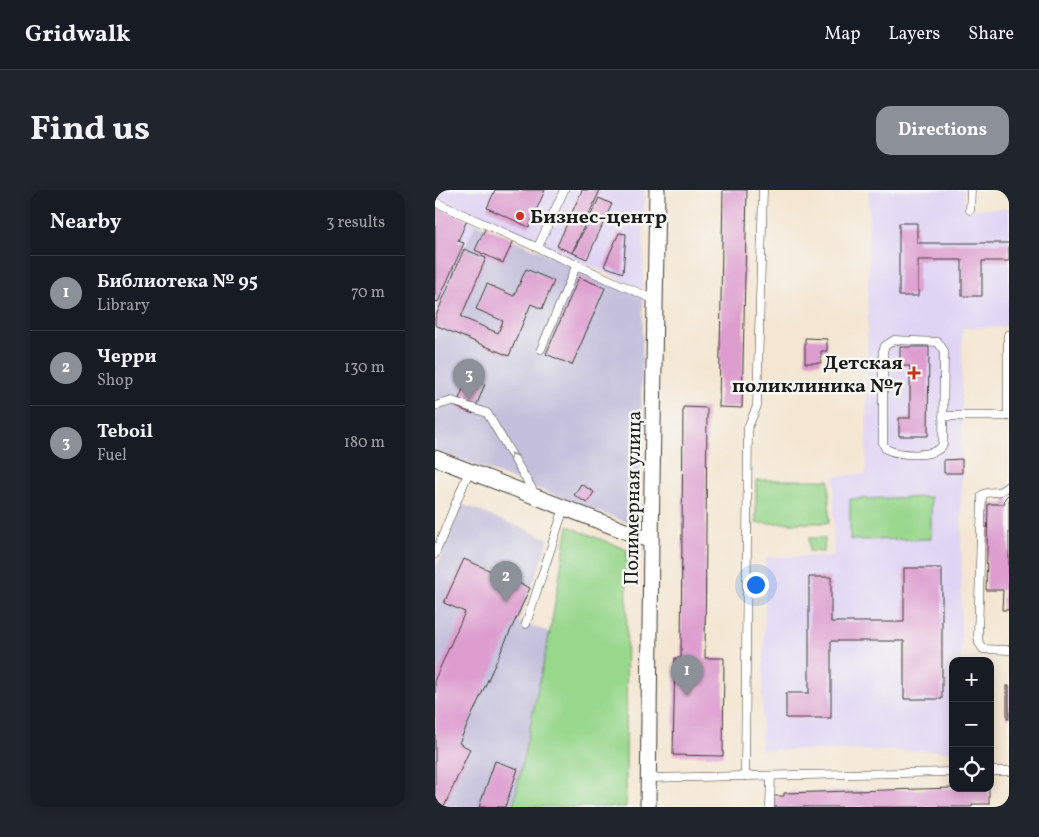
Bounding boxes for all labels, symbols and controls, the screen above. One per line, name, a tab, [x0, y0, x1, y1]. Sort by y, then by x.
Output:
text: Gridwalk	[25, 18, 131, 52]
text: Map	[824, 22, 860, 47]
text: Layers	[888, 22, 940, 47]
text: Share	[968, 22, 1014, 47]
text: Find us	[30, 106, 150, 154]
button: Directions	[876, 106, 1009, 155]
place label: Бизнес-центр	[530, 204, 667, 232]
text: Nearby	[50, 208, 121, 237]
marker: Бизнес-центр	[514, 210, 526, 222]
text: 3 results	[326, 212, 385, 234]
text: Библиотека № 95	[97, 269, 258, 295]
text: 1	[63, 282, 69, 304]
text: 70 m	[351, 282, 385, 304]
text: Library	[97, 295, 150, 317]
text: Черри	[97, 344, 157, 370]
place label: Детская поликлиника №7	[732, 350, 903, 401]
text: 2	[62, 357, 70, 379]
text: 130 m	[344, 357, 385, 379]
pin: 3	[453, 359, 485, 400]
marker: Детская поликлиника №7	[907, 366, 921, 380]
text: Shop	[97, 370, 133, 392]
street label: Полимерная улица	[618, 410, 650, 586]
text: Teboil	[97, 419, 153, 445]
text: 3	[62, 432, 70, 454]
text: 180 m	[344, 432, 385, 454]
text: Fuel	[97, 445, 127, 467]
one-way arrow	[509, 452, 519, 461]
pin: 2	[490, 561, 522, 602]
your location	[743, 572, 769, 598]
pin: 1	[671, 655, 703, 696]
map controls	[949, 657, 994, 792]
button: +	[949, 657, 994, 702]
button: −	[949, 702, 994, 747]
button: locate	[949, 747, 994, 792]

